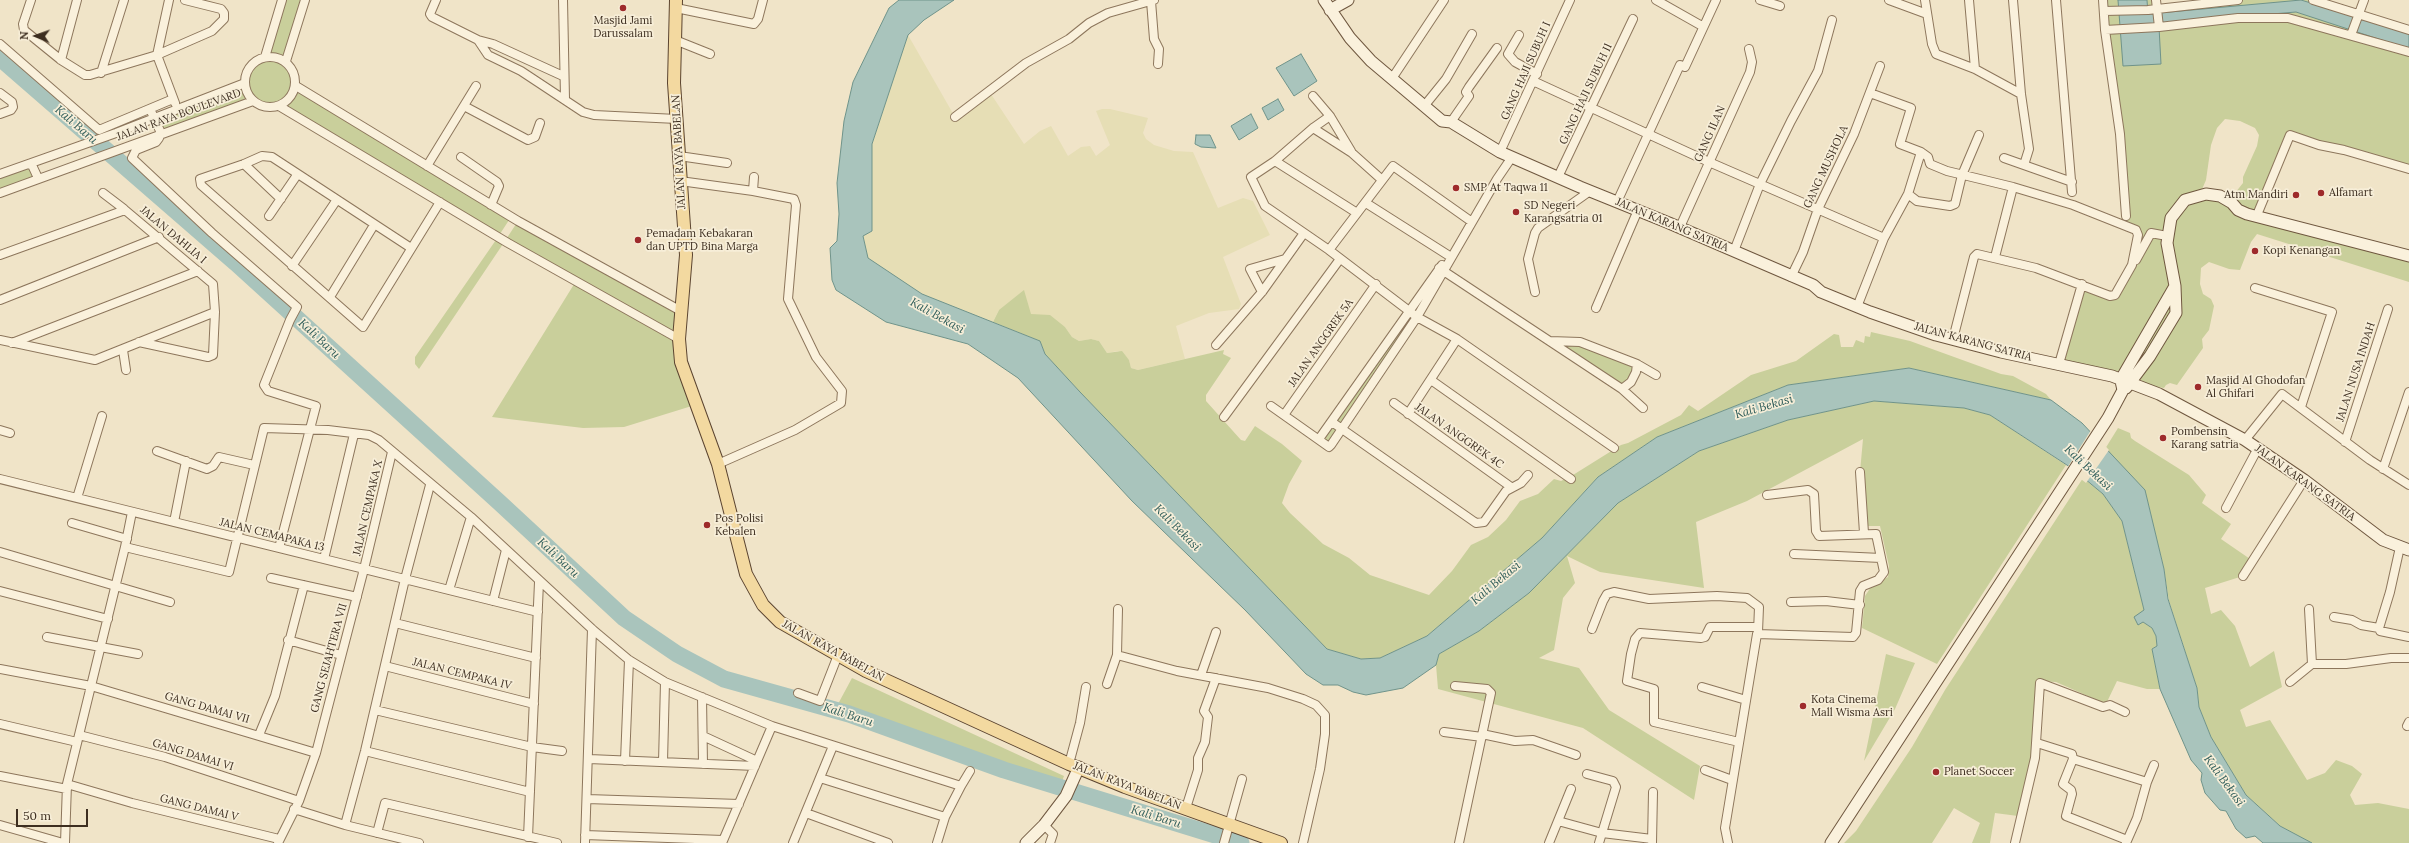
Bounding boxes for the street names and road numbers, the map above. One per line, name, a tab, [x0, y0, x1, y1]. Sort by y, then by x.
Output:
street label: GANG HAJI SUBUH I	[1498, 20, 1554, 122]
street label: GANG HAJI SUBUH II	[1557, 41, 1615, 147]
street label: JALAN RAYA BOULEVARD	[115, 86, 243, 144]
street label: JALAN RAYA BABELAN	[669, 94, 689, 210]
street label: GANG ILAN	[1692, 104, 1728, 164]
street label: GANG MUSHOLA	[1801, 123, 1851, 211]
street label: JALAN KARANG SATRIA	[1614, 195, 1730, 255]
street label: JALAN DAHLIA I	[137, 203, 209, 267]
street label: JALAN ANGGREK 5A	[1286, 297, 1356, 389]
street label: JALAN KARANG SATRIA	[1913, 320, 2033, 364]
street label: JALAN NUSA INDAH	[2334, 321, 2378, 423]
street label: JALAN ANGGREK 4C	[1412, 400, 1506, 472]
street label: JALAN KARANG SATRIA	[2252, 442, 2358, 524]
street label: JALAN CEMPAKA X	[351, 459, 385, 557]
street label: JALAN CEMAPAKA 13	[218, 516, 326, 554]
street label: GANG SEJAHTERA VII	[308, 602, 350, 714]
street label: JALAN RAYA BABELAN	[780, 617, 886, 685]
street label: JALAN CEMPAKA IV	[411, 655, 513, 693]
street label: GANG DAMAI VII	[163, 690, 251, 726]
street label: GANG DAMAI VI	[151, 736, 235, 774]
street label: JALAN RAYA BABELAN	[1071, 759, 1183, 813]
street label: GANG DAMAI V	[158, 792, 240, 824]

